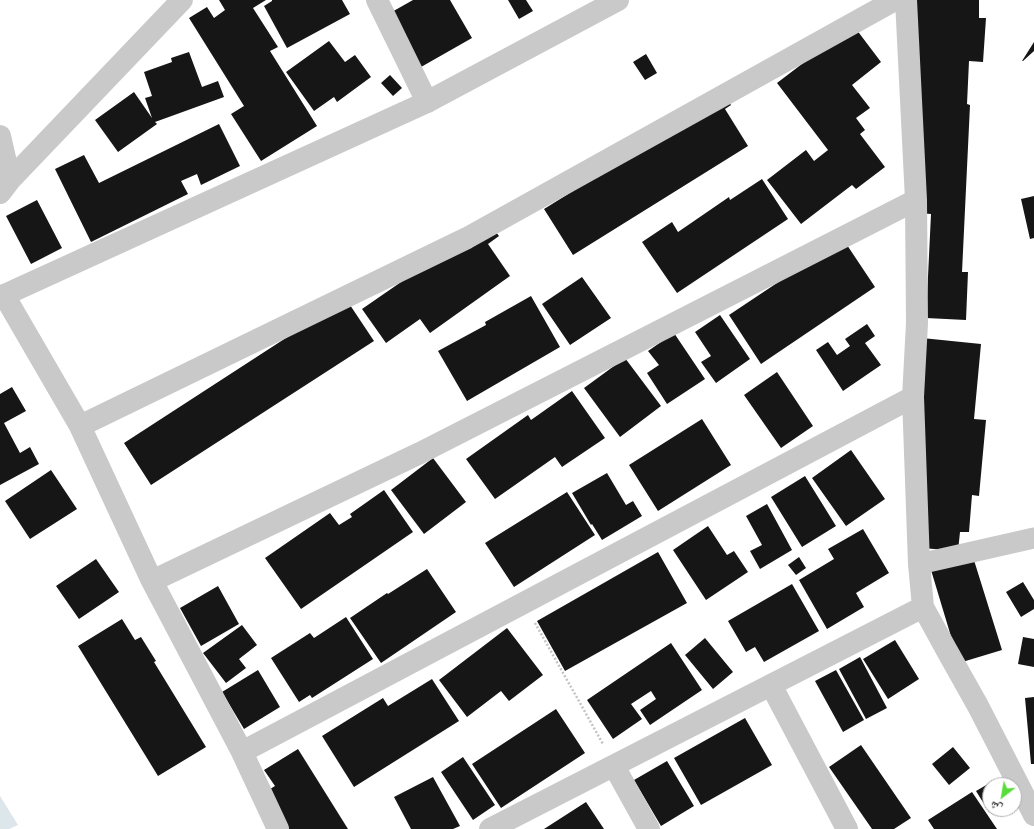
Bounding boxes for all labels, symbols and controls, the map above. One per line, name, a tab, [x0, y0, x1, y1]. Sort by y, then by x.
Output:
north arrow	[982, 777, 1022, 817]
text: ش	[988, 798, 1004, 815]

